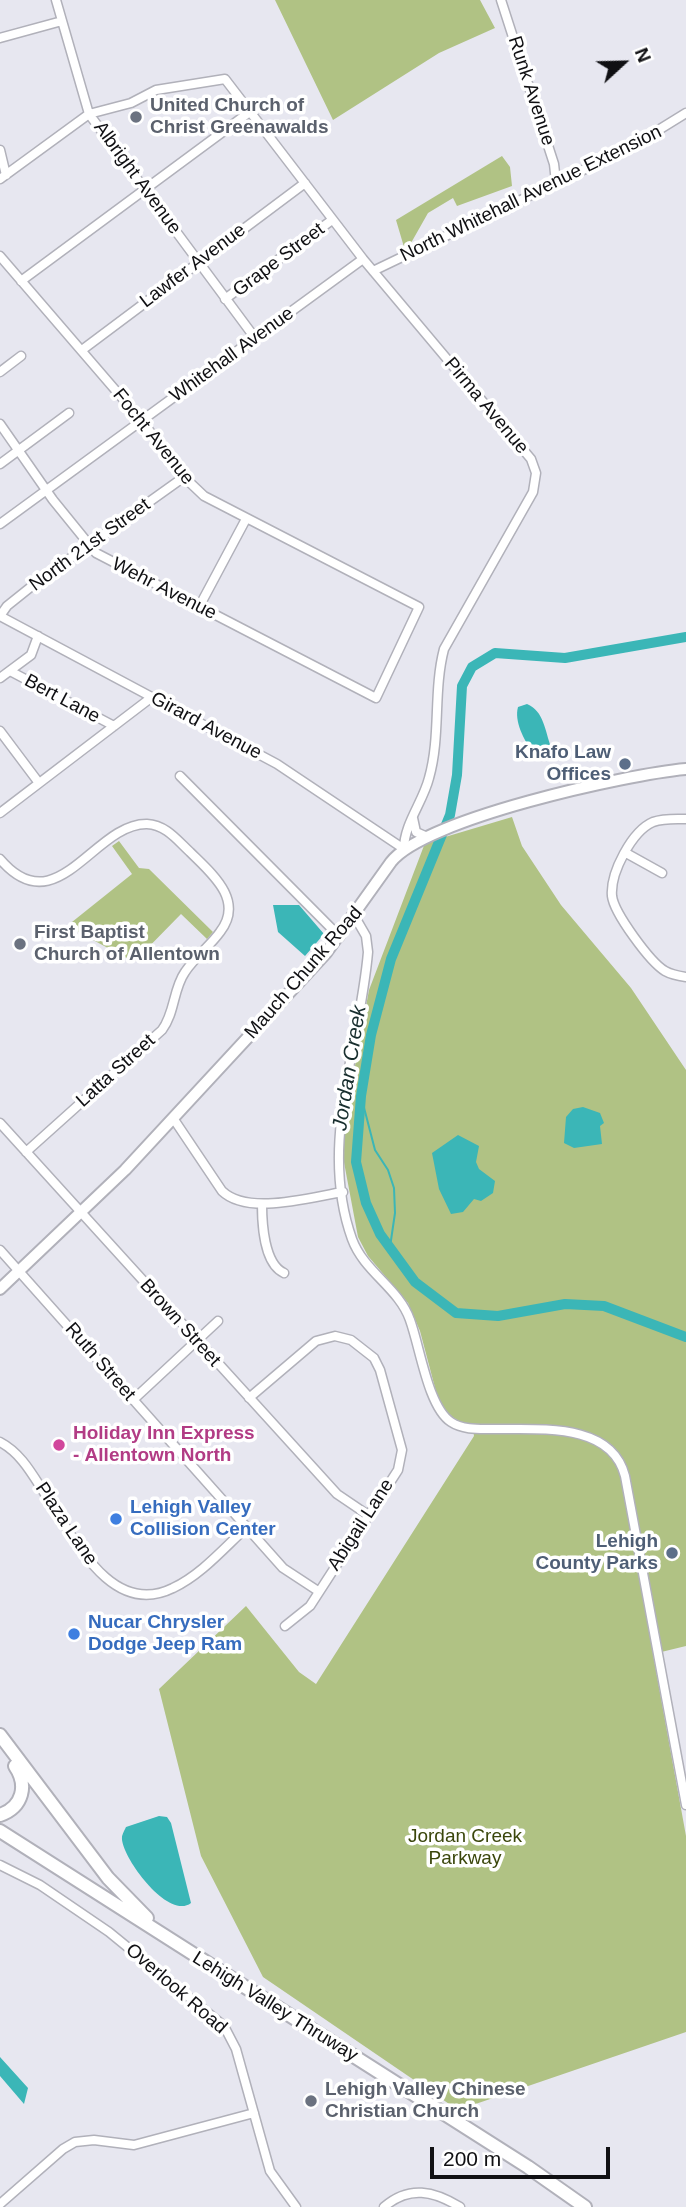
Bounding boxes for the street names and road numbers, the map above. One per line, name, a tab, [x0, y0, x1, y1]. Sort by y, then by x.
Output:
street label: Runk Avenue	[503, 33, 559, 149]
street label: Albright Avenue	[88, 117, 186, 239]
street label: North Whitehall Avenue Extension	[397, 121, 665, 267]
street label: Grape Street	[229, 218, 329, 302]
street label: Lawfer Avenue	[136, 219, 250, 313]
street label: Whitehall Avenue	[166, 302, 298, 408]
street label: Pirma Avenue	[439, 353, 533, 459]
street label: Focht Avenue	[107, 384, 199, 490]
street label: North 21st Street	[25, 494, 155, 596]
street label: Wehr Avenue	[108, 553, 220, 625]
street label: Bert Lane	[20, 670, 104, 728]
street label: Girard Avenue	[147, 687, 265, 765]
street label: Mauch Chunk Road	[240, 902, 368, 1044]
street label: Latta Street	[72, 1030, 160, 1112]
street label: Brown Street	[135, 1275, 225, 1371]
street label: Ruth Street	[60, 1318, 140, 1406]
street label: Abigail Lane	[323, 1475, 399, 1575]
street label: Plaza Lane	[30, 1478, 102, 1570]
street label: Overlook Road	[121, 1939, 231, 2039]
street label: Lehigh Valley Thruway	[188, 1947, 362, 2067]

